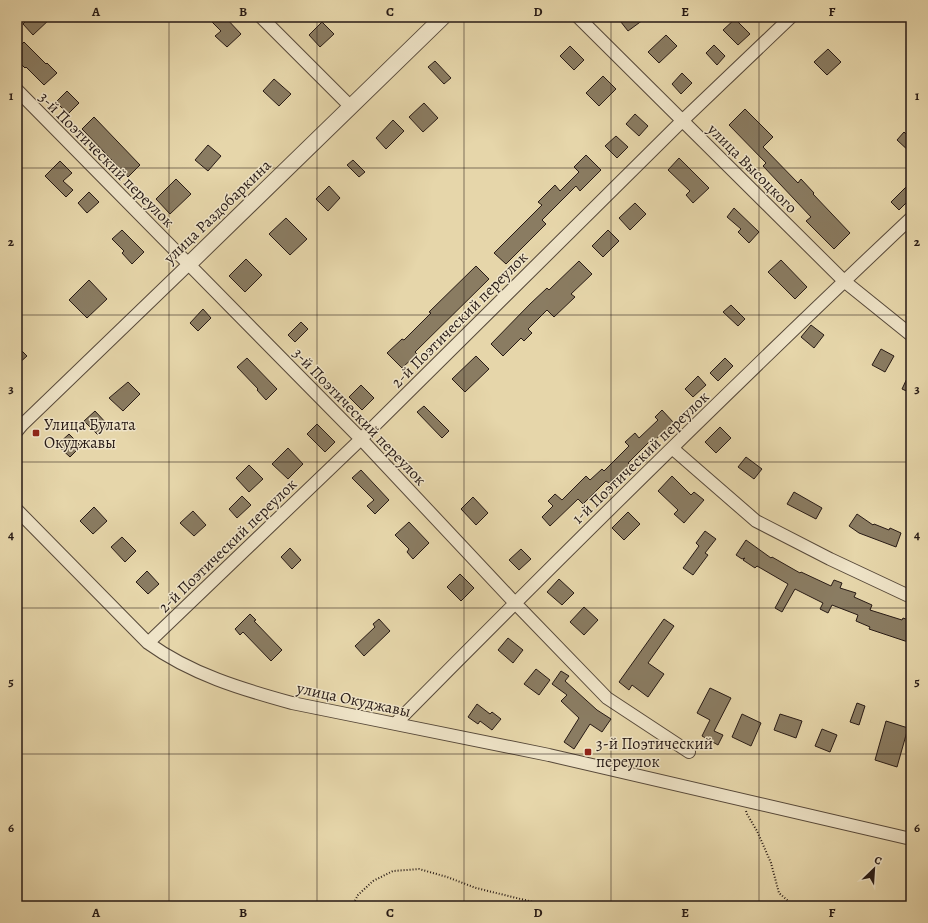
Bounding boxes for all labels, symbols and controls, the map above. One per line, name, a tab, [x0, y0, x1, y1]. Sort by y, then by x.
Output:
text: A	[91, 3, 101, 20]
text: B	[239, 3, 247, 20]
text: C	[386, 3, 394, 20]
text: D	[533, 3, 543, 20]
text: E	[681, 3, 689, 20]
text: F	[829, 3, 836, 20]
text: 1	[9, 87, 14, 104]
street label: 3-й Поэтический переулок	[33, 87, 179, 233]
text: 1	[915, 87, 920, 104]
street label: улица Высоцкого	[702, 118, 802, 218]
street label: улица Раздобаркина	[159, 154, 277, 269]
text: 2	[8, 233, 15, 250]
text: 2	[914, 233, 921, 250]
street label: 2-й Поэтический переулок	[387, 247, 533, 393]
street label: 3-й Поэтический переулок	[287, 343, 431, 491]
text: 3	[8, 380, 14, 397]
text: 3	[914, 380, 920, 397]
street label: 1-й Поэтический переулок	[567, 386, 714, 529]
place label: Улица Булата Окуджавы	[44, 414, 136, 454]
marker: Улица Булата Окуджавы	[31, 428, 41, 438]
street label: 2-й Поэтический переулок	[154, 474, 302, 618]
text: 4	[8, 526, 14, 543]
text: 4	[914, 526, 920, 543]
text: 5	[8, 673, 14, 690]
text: 5	[914, 673, 920, 690]
street label: улица Окуджавы	[294, 677, 413, 723]
place label: 3-й Поэтический переулок	[596, 733, 713, 773]
marker: 3-й Поэтический переулок	[583, 747, 593, 757]
text: 6	[8, 819, 14, 836]
text: 6	[914, 819, 920, 836]
north arrow	[854, 849, 894, 889]
text: С	[872, 852, 884, 869]
text: A	[91, 904, 101, 921]
text: B	[239, 904, 247, 921]
text: C	[386, 904, 394, 921]
text: D	[533, 904, 543, 921]
text: E	[681, 904, 689, 921]
text: F	[829, 904, 836, 921]

